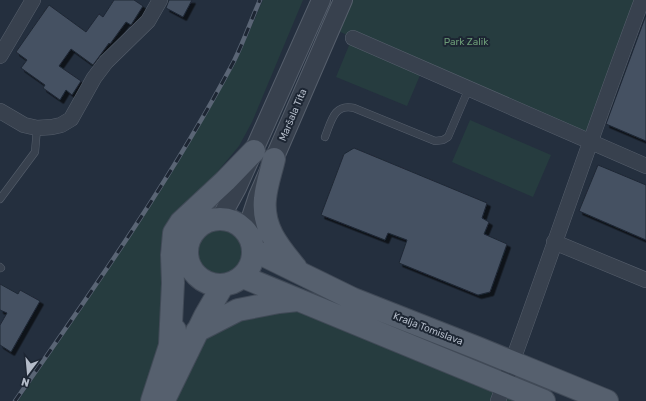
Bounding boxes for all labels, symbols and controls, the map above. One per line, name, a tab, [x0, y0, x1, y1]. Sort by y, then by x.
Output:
park label: Park Zalik	[444, 36, 489, 48]
street label: Maršala Tita	[277, 87, 309, 143]
street label: Kralja Tomislava	[391, 310, 465, 348]
north arrow	[8, 353, 48, 393]
text: N	[20, 375, 31, 389]

